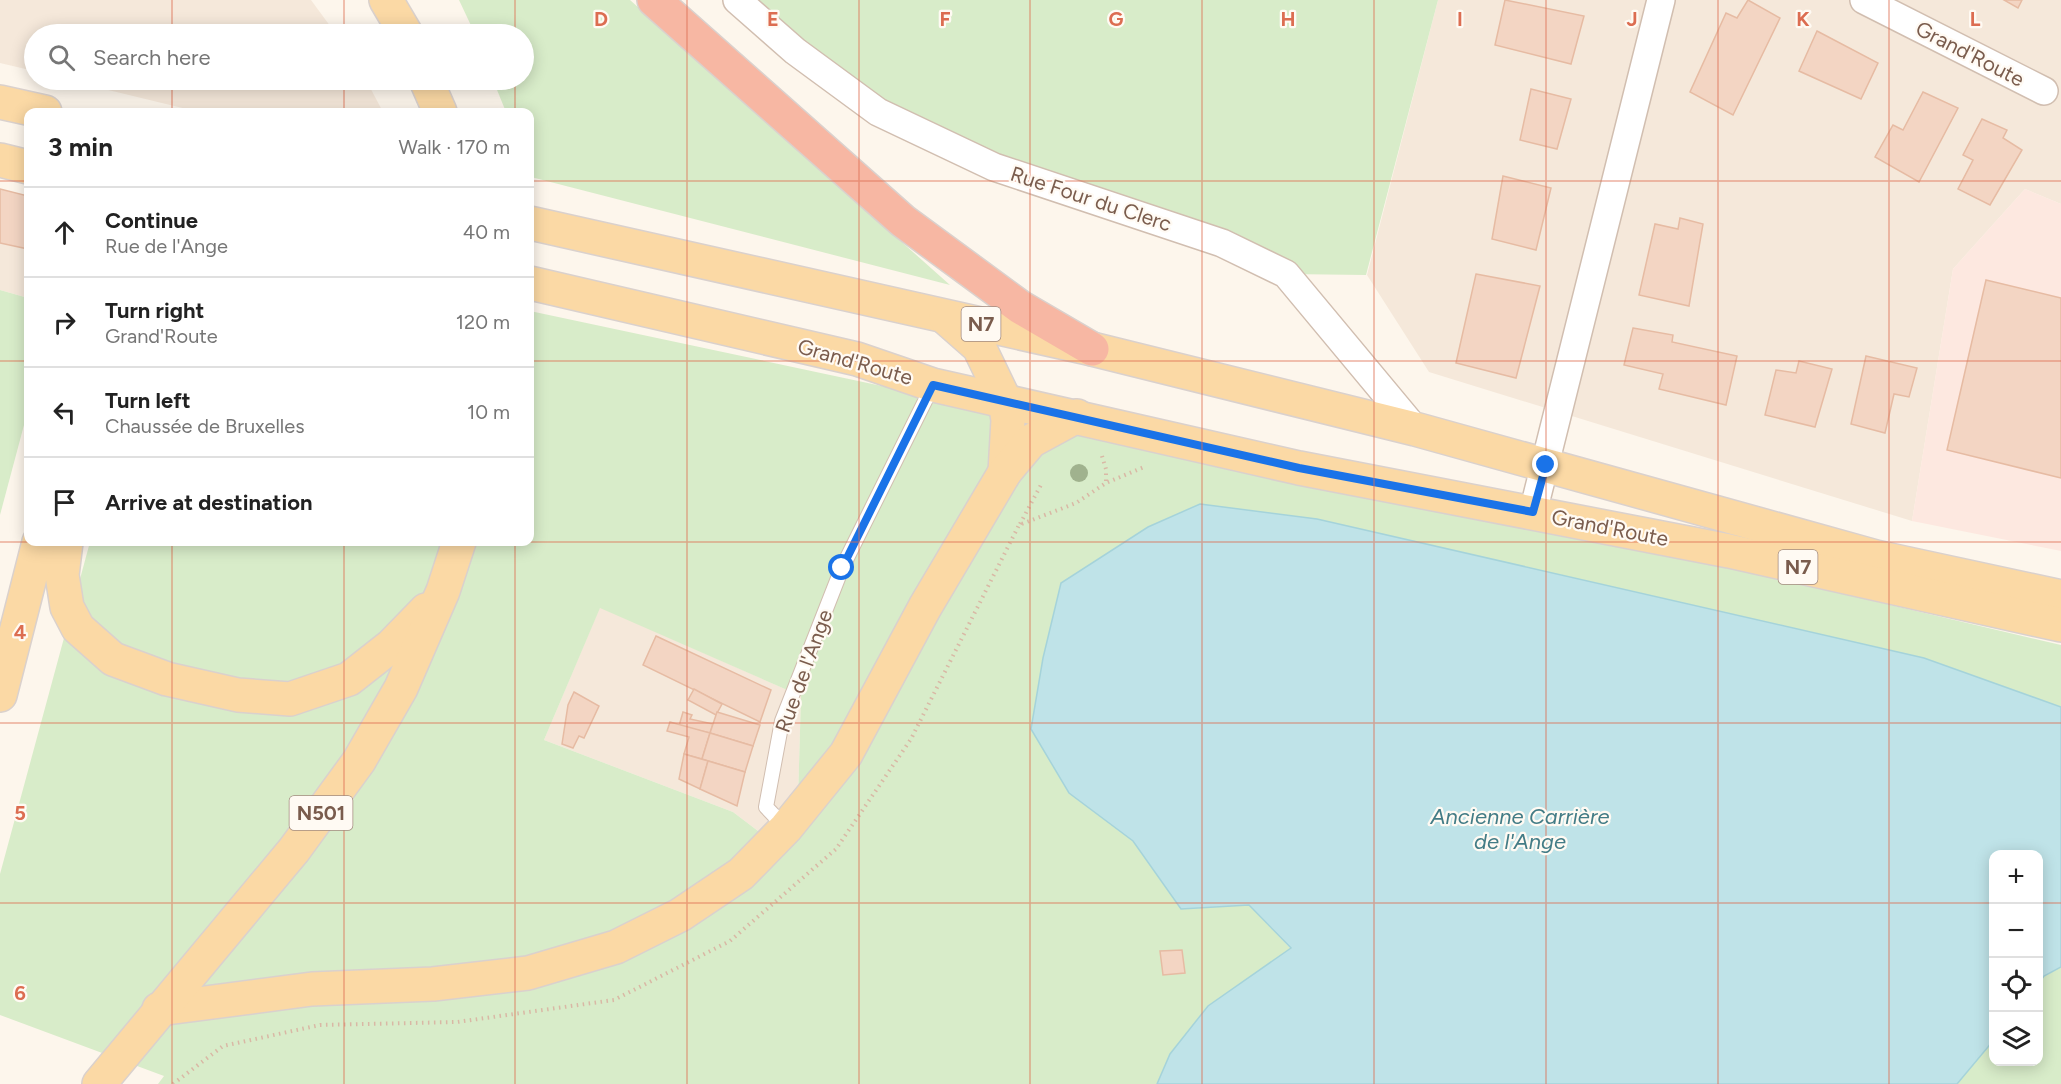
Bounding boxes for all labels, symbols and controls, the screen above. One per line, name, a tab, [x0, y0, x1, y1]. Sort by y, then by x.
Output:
text: D	[594, 7, 608, 31]
text: E	[767, 7, 779, 31]
text: F	[939, 7, 951, 31]
text: G	[1109, 7, 1124, 31]
text: H	[1281, 7, 1296, 31]
text: I	[1457, 7, 1463, 31]
text: J	[1626, 7, 1638, 31]
text: K	[1796, 7, 1810, 31]
text: L	[1970, 7, 1981, 31]
street label: Grand'Route	[1912, 16, 2029, 92]
search box	[24, 24, 534, 90]
icon: search	[45, 41, 78, 74]
text: Search here	[93, 44, 211, 71]
text: 3 min	[48, 131, 113, 163]
text: Walk · 170 m	[399, 135, 510, 159]
street label: Rue Four du Clerc	[1007, 161, 1175, 236]
text: Continue	[105, 207, 198, 234]
icon: ahead	[48, 216, 81, 249]
text: 40 m	[463, 220, 510, 244]
text: Rue de l'Ange	[105, 234, 228, 258]
text: Turn right	[105, 297, 204, 324]
icon: right	[48, 306, 81, 339]
road number: N7	[962, 307, 1000, 341]
text: 120 m	[456, 310, 510, 334]
text: Grand'Route	[105, 324, 218, 348]
street label: Grand'Route	[795, 333, 915, 390]
text: Turn left	[105, 387, 191, 414]
icon: left	[48, 396, 81, 429]
text: 10 m	[467, 400, 510, 424]
text: Chaussée de Bruxelles	[105, 414, 304, 438]
route end	[1532, 451, 1558, 477]
icon: arrive	[48, 486, 81, 519]
text: Arrive at destination	[105, 489, 313, 516]
street label: Grand'Route	[1550, 504, 1671, 551]
road number: N7	[1778, 550, 1818, 584]
route start	[828, 554, 854, 580]
street label: Rue de l'Ange	[770, 606, 837, 736]
text: 4	[14, 620, 27, 644]
road number: N501	[290, 796, 352, 830]
text: 5	[14, 801, 26, 825]
water label: Ancienne Carrière de l'Ange	[1430, 803, 1609, 855]
map controls	[1989, 850, 2043, 1066]
button: +	[1989, 850, 2043, 904]
button: −	[1989, 904, 2043, 958]
button: locate	[1989, 958, 2043, 1012]
text: 6	[14, 981, 26, 1005]
button: layers	[1989, 1012, 2043, 1066]

